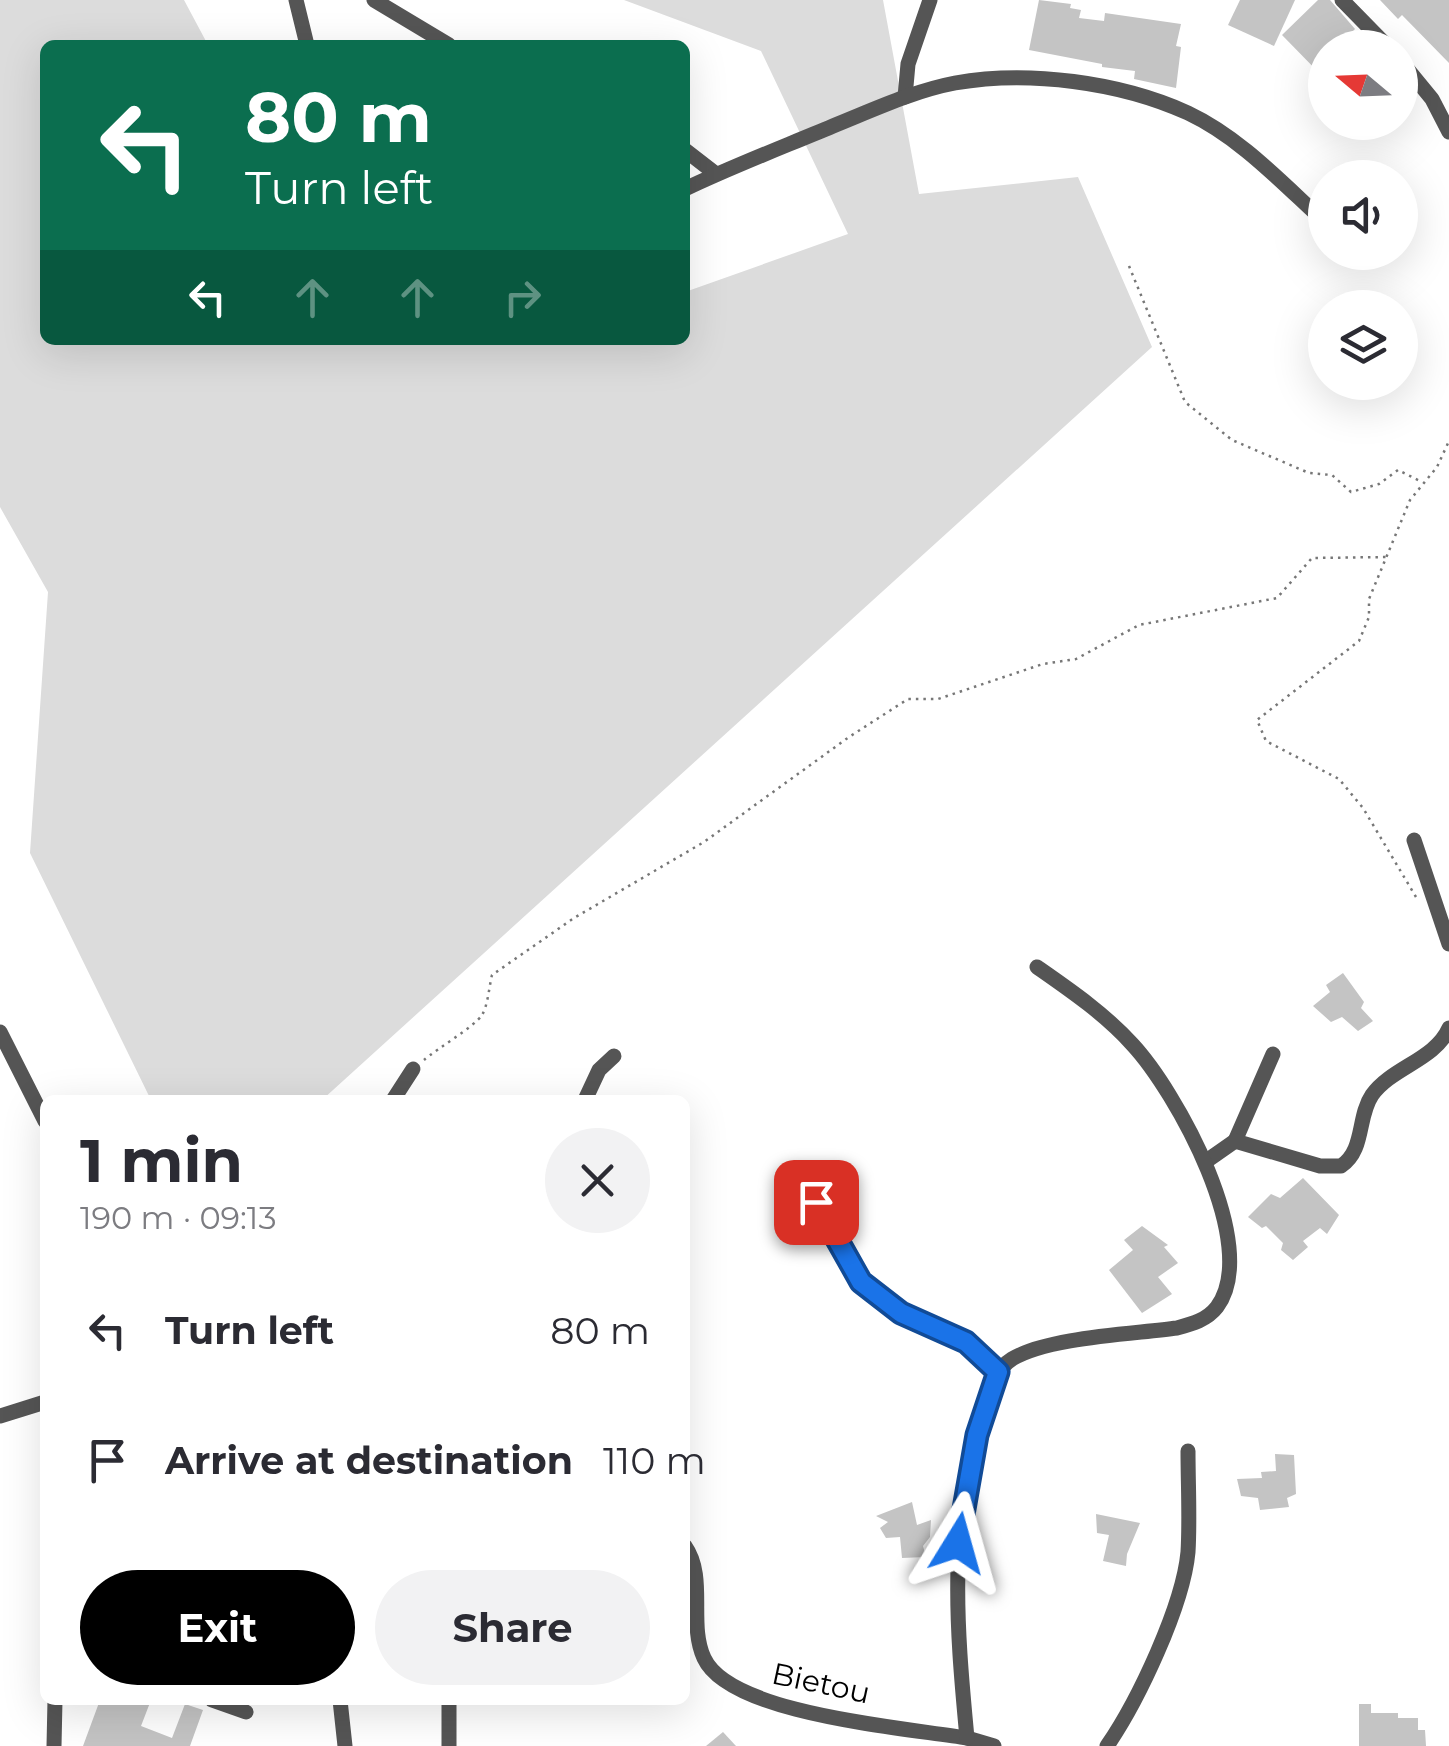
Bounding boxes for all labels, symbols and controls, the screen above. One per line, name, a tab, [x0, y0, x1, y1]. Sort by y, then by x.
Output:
north arrow	[1308, 30, 1418, 140]
map controls	[1308, 30, 1418, 400]
text: 80 m	[245, 74, 432, 160]
icon: left	[80, 80, 210, 210]
text: Turn left	[245, 160, 433, 215]
button: sound	[1308, 160, 1418, 270]
icon: left	[180, 270, 235, 325]
icon: ahead	[285, 270, 340, 325]
icon: ahead	[390, 270, 445, 325]
icon: right	[495, 270, 550, 325]
button: layers	[1308, 290, 1418, 400]
text: 1 min	[80, 1124, 243, 1197]
button: close	[545, 1128, 650, 1233]
pin	[774, 1160, 859, 1245]
icon: arrive	[789, 1175, 844, 1230]
text: 190 m · 09:13	[80, 1198, 276, 1237]
icon: left	[80, 1303, 135, 1358]
text: Turn left	[165, 1307, 334, 1354]
text: 80 m	[550, 1307, 650, 1354]
icon: arrive	[80, 1433, 135, 1488]
text: Arrive at destination	[165, 1437, 573, 1484]
text: 110 m	[603, 1437, 706, 1484]
position arrow	[906, 1491, 1010, 1595]
button: Exit	[80, 1570, 355, 1685]
button: Share	[375, 1570, 650, 1685]
street label: Bietou	[769, 1655, 873, 1711]

